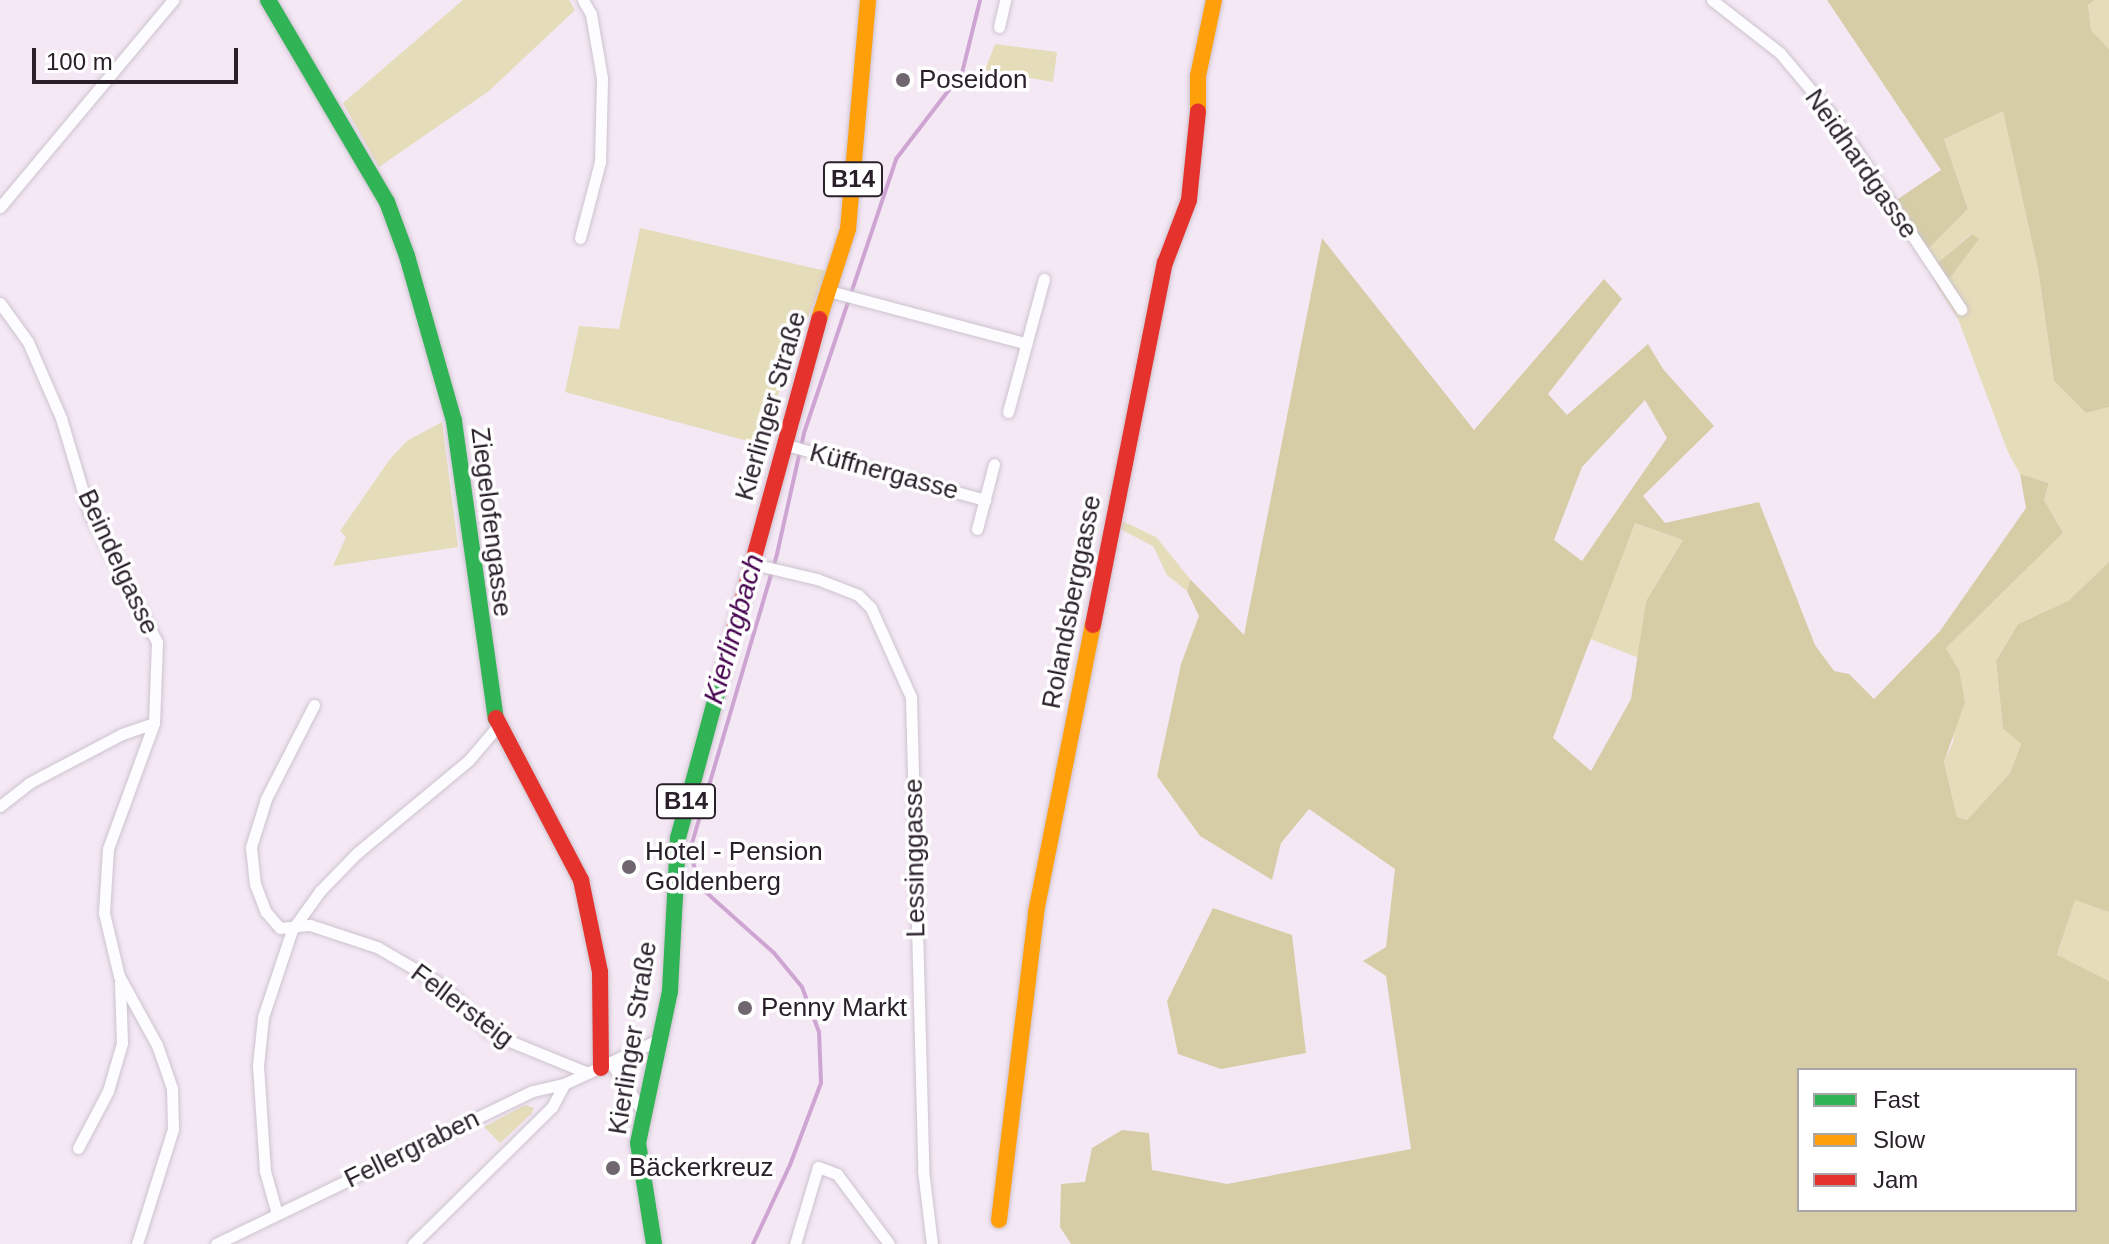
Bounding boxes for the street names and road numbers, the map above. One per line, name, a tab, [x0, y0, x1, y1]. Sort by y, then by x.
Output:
street label: Neidhardgasse	[1798, 83, 1924, 245]
road number: B14	[821, 159, 885, 199]
street label: Kierlinger Straße	[729, 308, 813, 504]
street label: Ziegelofengasse	[464, 425, 518, 619]
street label: Küffnergasse	[806, 437, 962, 507]
street label: Beindelgasse	[71, 485, 165, 639]
street label: Rolandsberggasse	[1036, 493, 1108, 711]
street label: Lessinggasse	[898, 778, 932, 938]
road number: B14	[654, 781, 718, 821]
street label: Kierlinger Straße	[602, 939, 664, 1137]
street label: Fellersteig	[405, 957, 519, 1055]
street label: Fellergraben	[340, 1103, 484, 1195]

